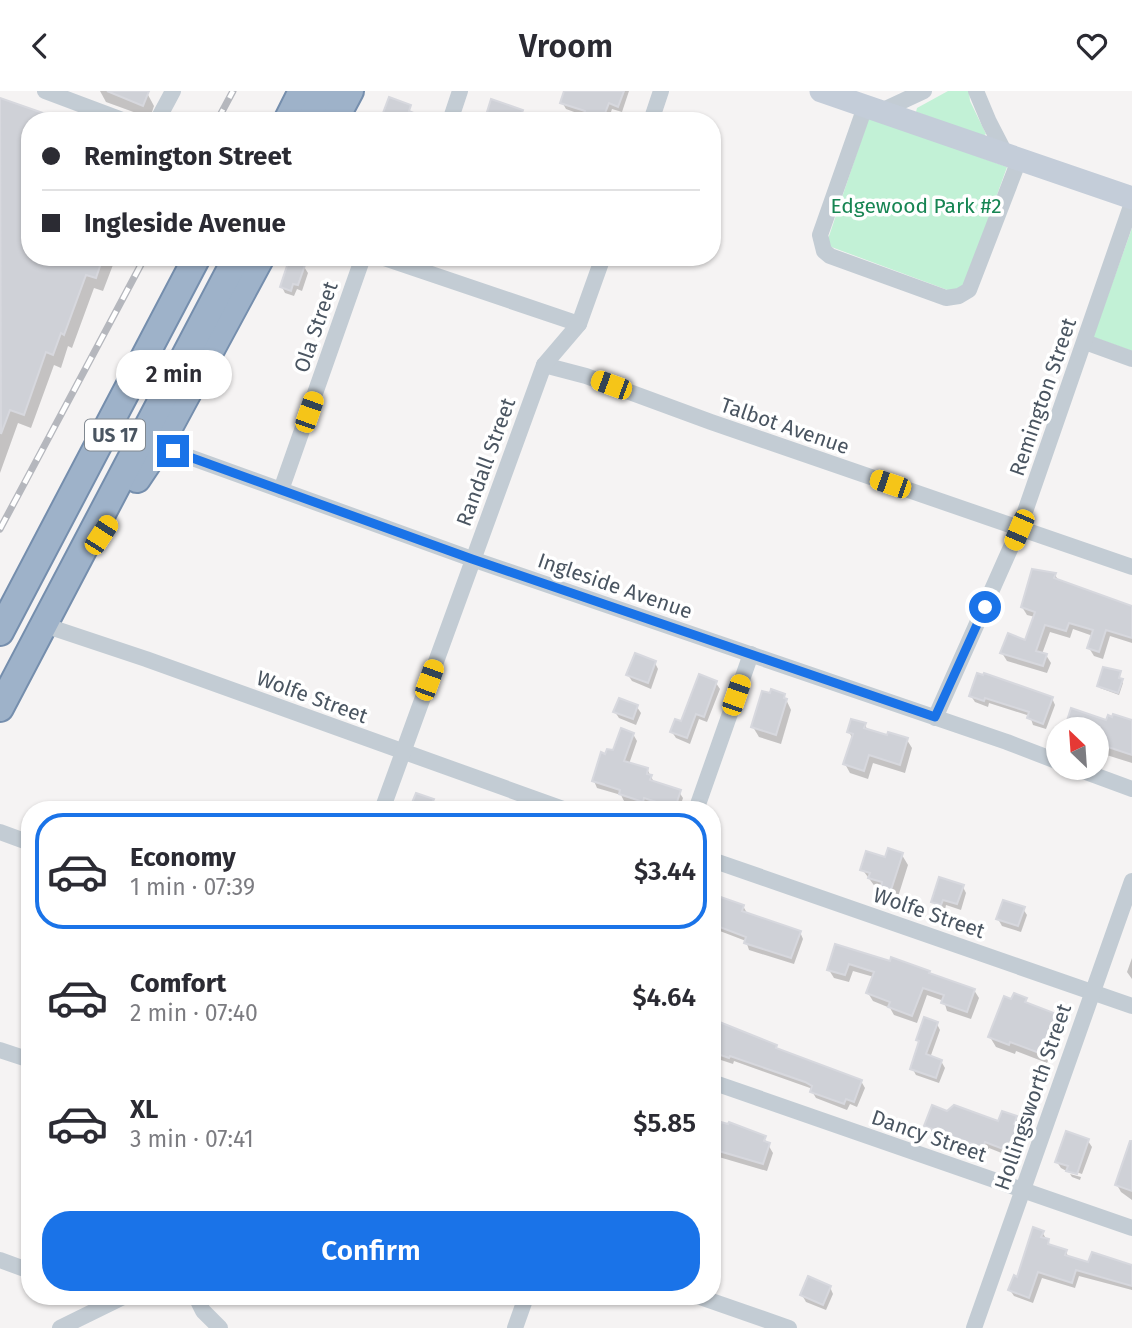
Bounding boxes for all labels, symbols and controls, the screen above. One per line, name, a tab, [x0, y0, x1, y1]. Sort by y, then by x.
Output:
icon: back	[21, 27, 59, 65]
text: Vroom	[519, 27, 613, 65]
icon: heart	[1073, 27, 1111, 65]
text: Remington Street	[84, 141, 292, 172]
park label: Edgewood Park #2	[830, 193, 1002, 219]
text: Ingleside Avenue	[84, 208, 286, 239]
street label: Ola Street	[288, 278, 344, 376]
street label: Remington Street	[1004, 314, 1082, 479]
callout: 2 min	[115, 349, 231, 399]
text: 2 min	[146, 360, 202, 388]
car	[588, 368, 635, 402]
car	[293, 389, 326, 435]
street label: Talbot Avenue	[717, 392, 853, 460]
street label: Randall Street	[451, 394, 521, 530]
road number: US 17	[85, 419, 145, 451]
route end	[157, 435, 189, 467]
car	[867, 467, 914, 501]
car	[1002, 507, 1037, 553]
car	[81, 512, 122, 558]
street label: Ingleside Avenue	[534, 547, 696, 625]
route start	[969, 591, 1001, 623]
car	[412, 657, 447, 703]
street label: Wolfe Street	[253, 665, 372, 729]
car	[720, 672, 753, 718]
north arrow	[1046, 717, 1110, 781]
map controls	[1046, 717, 1109, 780]
icon: car	[46, 840, 109, 903]
text: Economy	[130, 842, 236, 873]
text: $3.44	[634, 856, 696, 887]
text: 1 min · 07:39	[130, 873, 255, 901]
street label: Wolfe Street	[870, 882, 989, 944]
icon: car	[46, 966, 109, 1029]
text: Comfort	[130, 968, 226, 999]
text: $4.64	[632, 982, 696, 1013]
text: 2 min · 07:40	[130, 999, 258, 1027]
street label: Hollingsworth Street	[989, 1000, 1077, 1194]
icon: car	[46, 1092, 109, 1155]
text: XL	[130, 1094, 158, 1125]
street label: Dancy Street	[868, 1104, 990, 1168]
text: $5.85	[633, 1108, 696, 1139]
text: 3 min · 07:41	[130, 1125, 254, 1153]
button: Confirm	[42, 1211, 700, 1291]

